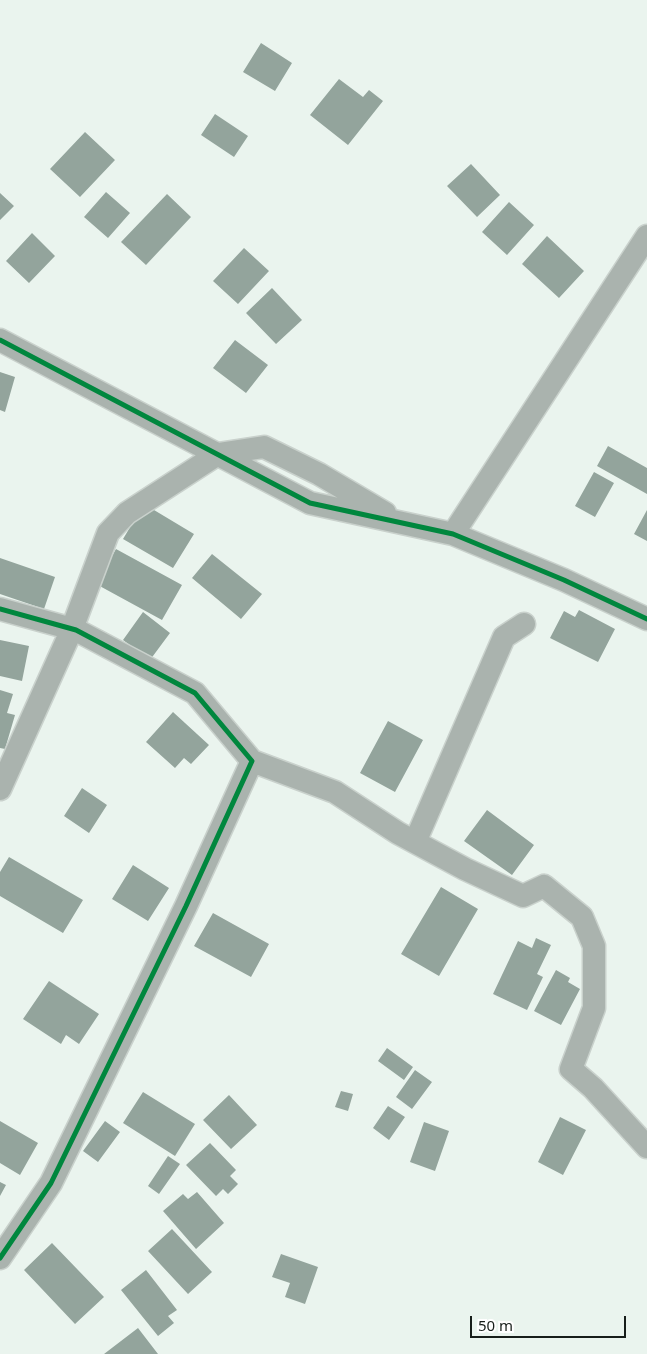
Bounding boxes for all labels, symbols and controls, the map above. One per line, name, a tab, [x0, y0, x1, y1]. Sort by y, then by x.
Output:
scale bar	[472, 1306, 628, 1338]
text: 50 m	[478, 1315, 513, 1335]

